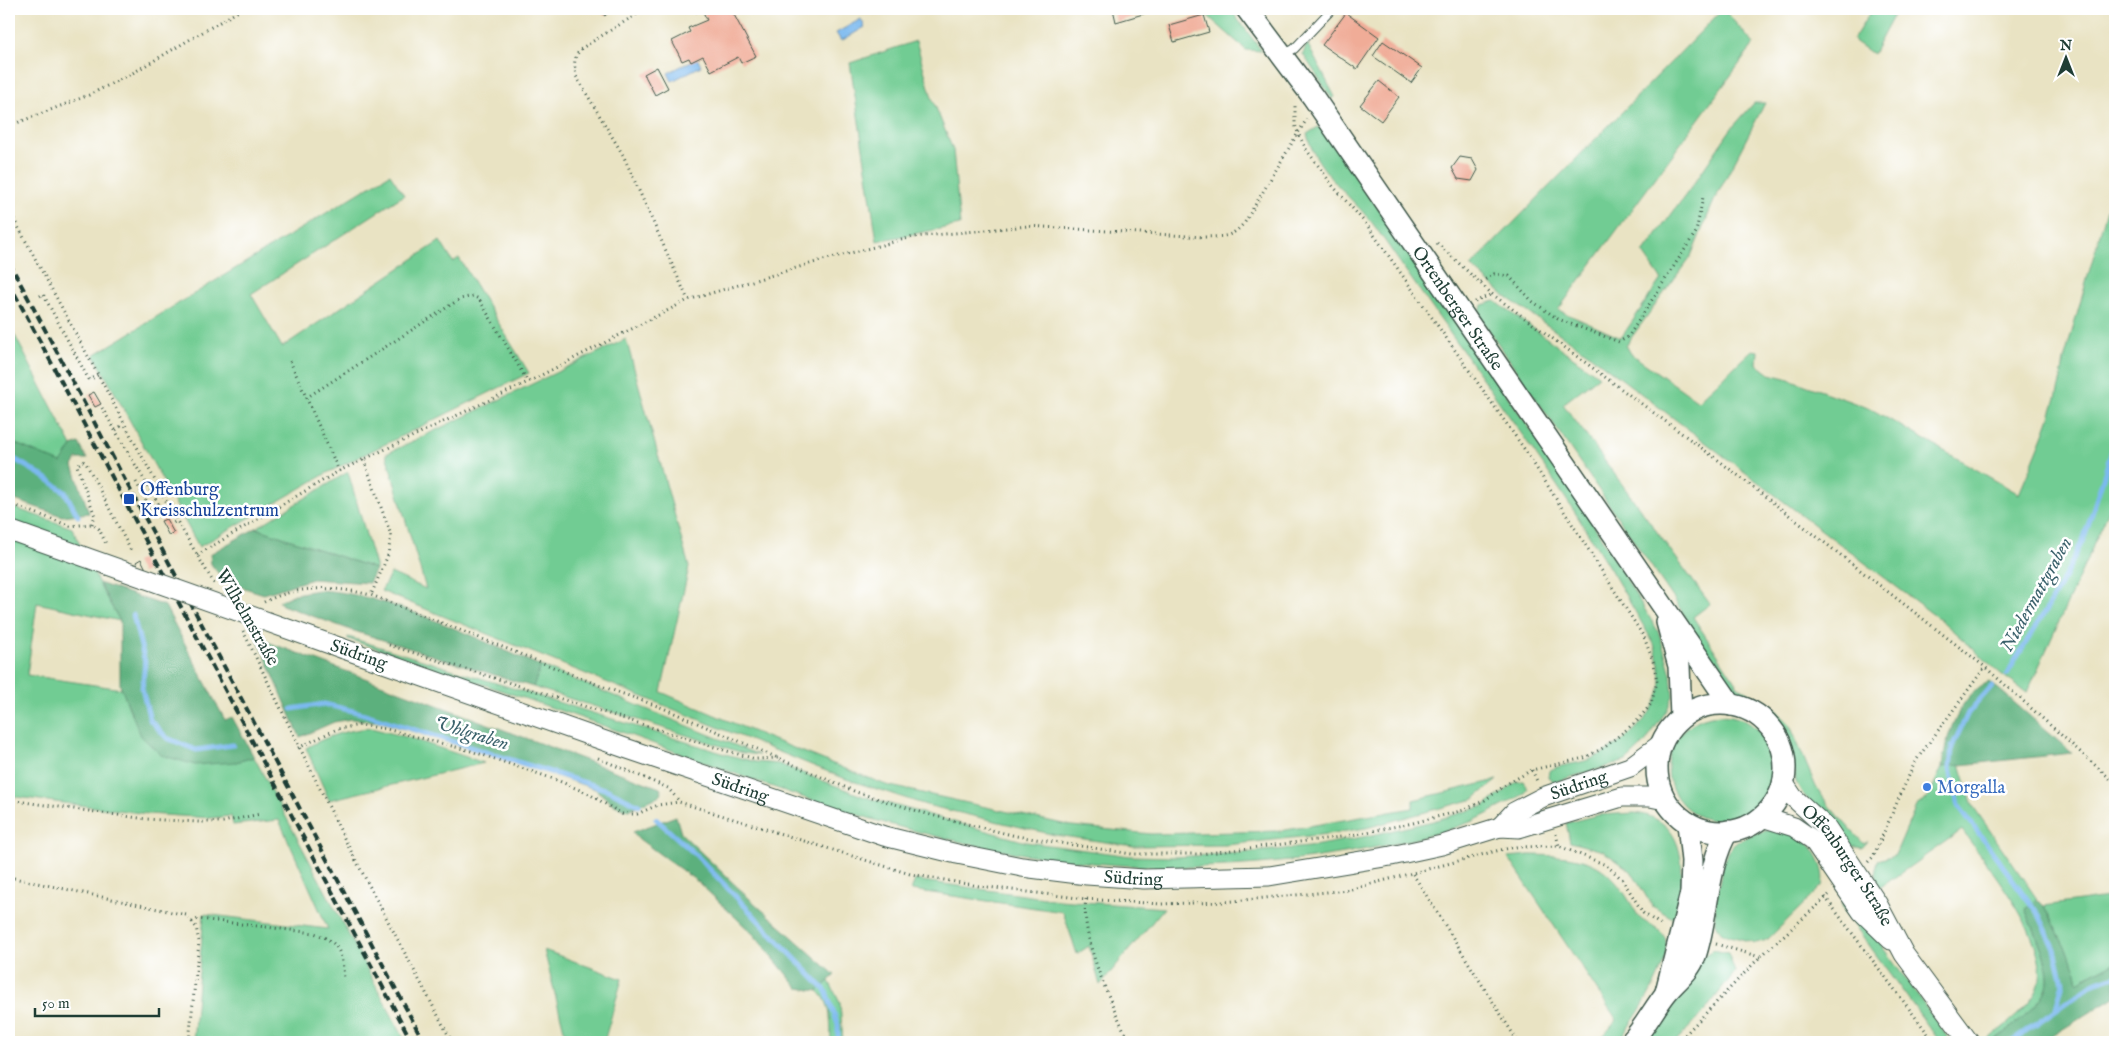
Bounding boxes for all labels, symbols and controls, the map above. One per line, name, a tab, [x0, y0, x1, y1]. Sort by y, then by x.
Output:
north arrow	[2042, 32, 2092, 82]
text: N	[2059, 37, 2072, 55]
street label: Ortenberger Straße	[1406, 242, 1508, 375]
place label: Offenburg Kreisschulzentrum	[140, 479, 279, 523]
marker: Offenburg Kreisschulzentrum	[122, 492, 136, 506]
water label: Niedermattgraben	[1995, 533, 2078, 656]
street label: Wilhelmstraße	[210, 565, 284, 670]
street label: Südring	[327, 635, 390, 676]
water label: Uhlgraben	[431, 711, 511, 757]
street label: Südring	[1548, 766, 1611, 807]
street label: Südring	[708, 768, 772, 809]
place label: Morgalla	[1937, 777, 2005, 800]
marker: Morgalla	[1921, 781, 1933, 793]
street label: Offenburger Straße	[1796, 800, 1897, 931]
street label: Südring	[1103, 866, 1163, 892]
scale bar	[35, 986, 159, 1018]
text: 50 m	[42, 994, 70, 1013]

